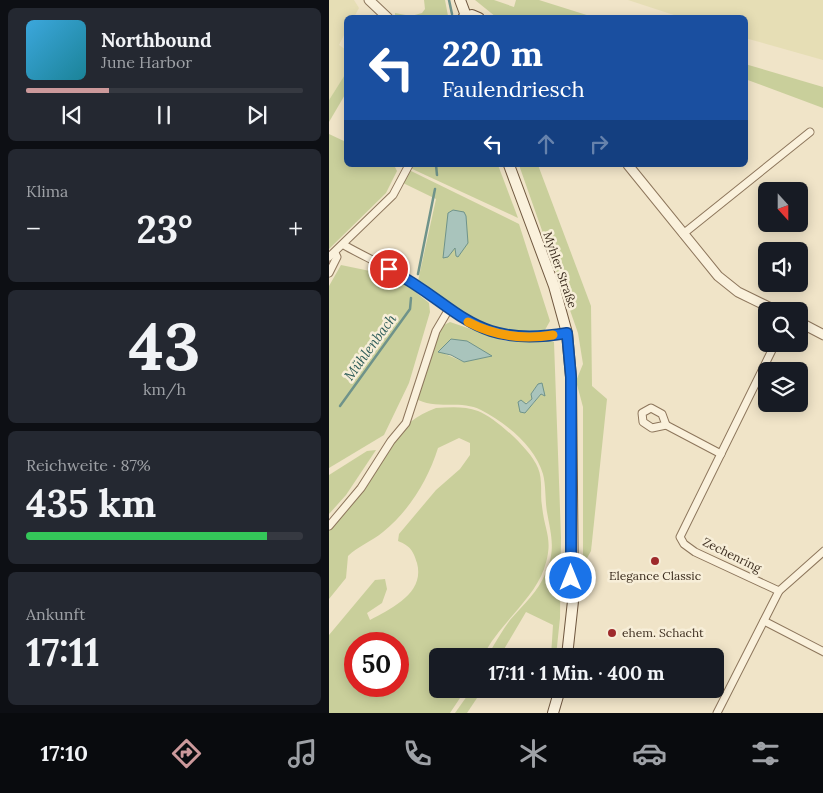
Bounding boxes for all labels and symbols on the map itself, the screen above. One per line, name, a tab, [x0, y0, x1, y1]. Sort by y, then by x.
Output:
north arrow	[758, 182, 808, 232]
street label: Myhler Straße	[540, 230, 581, 310]
pin	[368, 248, 410, 290]
water label: Mühlenbach	[340, 310, 400, 384]
street label: Zechenring	[700, 534, 764, 575]
position arrow	[544, 551, 596, 603]
marker: Elegance Classic	[649, 555, 661, 567]
place label: Elegance Classic	[609, 568, 701, 583]
place label: ehem. Schacht	[622, 625, 704, 640]
marker: ehem. Schacht	[606, 627, 618, 639]
speed limit sign: 50	[344, 632, 409, 697]

